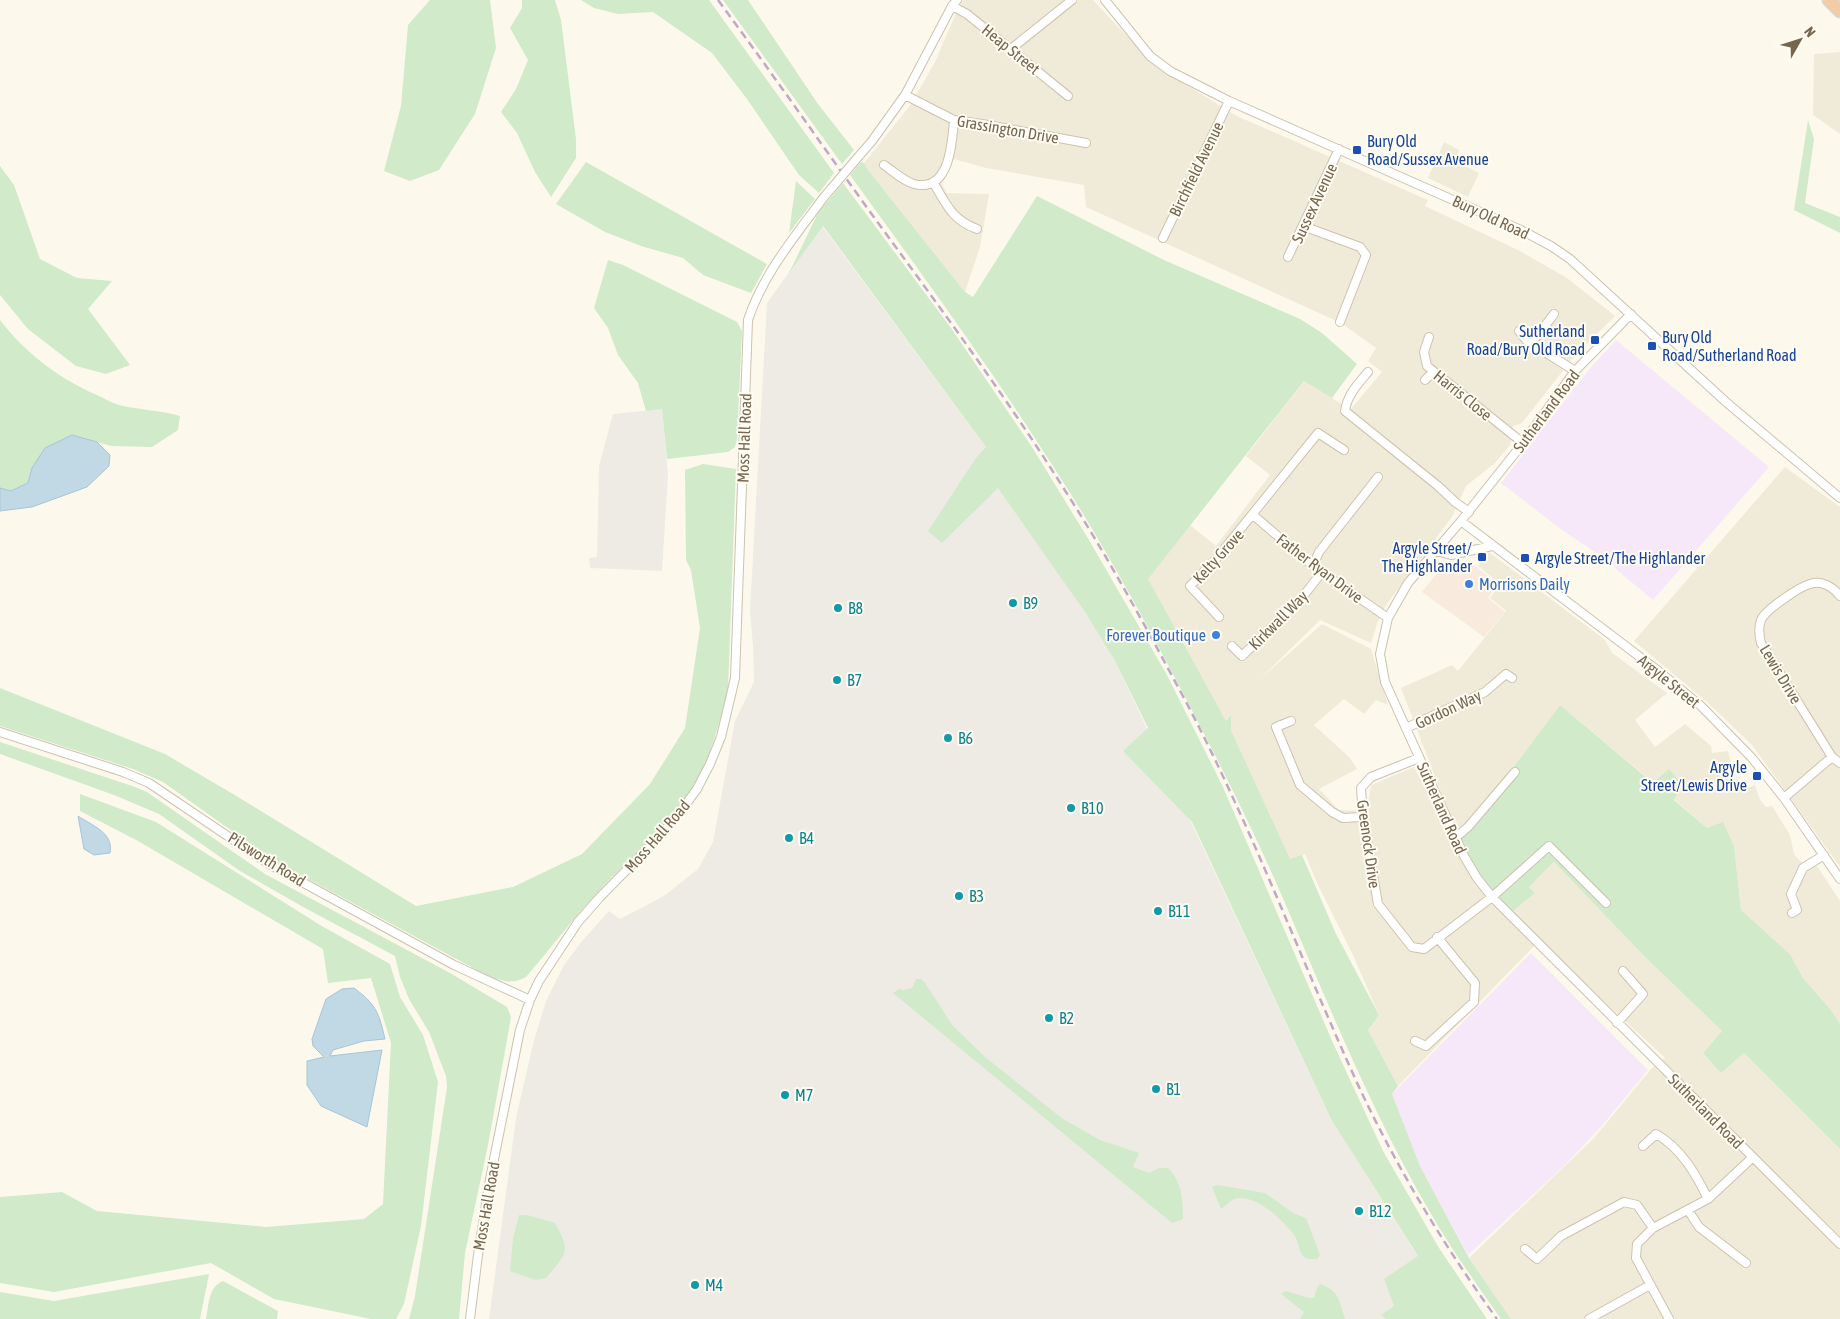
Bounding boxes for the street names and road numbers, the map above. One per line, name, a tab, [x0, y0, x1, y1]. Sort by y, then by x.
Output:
street label: Heap Street	[978, 20, 1044, 79]
street label: Grassington Drive	[956, 111, 1060, 148]
street label: Birchfield Avenue	[1165, 119, 1227, 219]
street label: Sussex Avenue	[1288, 160, 1340, 246]
street label: Bury Old Road	[1449, 191, 1532, 244]
street label: Harris Close	[1430, 366, 1496, 424]
street label: Sutherland Road	[1509, 366, 1583, 456]
street label: Moss Hall Road	[733, 393, 755, 483]
street label: Kelty Grove	[1189, 525, 1248, 587]
street label: Father Ryan Drive	[1273, 530, 1367, 607]
street label: Kirkwall Way	[1245, 587, 1312, 654]
street label: Lewis Drive	[1756, 641, 1806, 707]
street label: Argyle Street	[1634, 651, 1704, 712]
street label: Gordon Way	[1412, 686, 1485, 733]
street label: Sutherland Road	[1414, 759, 1470, 857]
street label: Moss Hall Road	[621, 796, 693, 876]
street label: Greenock Drive	[1354, 799, 1384, 889]
street label: Pilsworth Road	[225, 828, 309, 890]
street label: Sutherland Road	[1665, 1070, 1747, 1152]
street label: Moss Hall Road	[469, 1160, 503, 1252]

